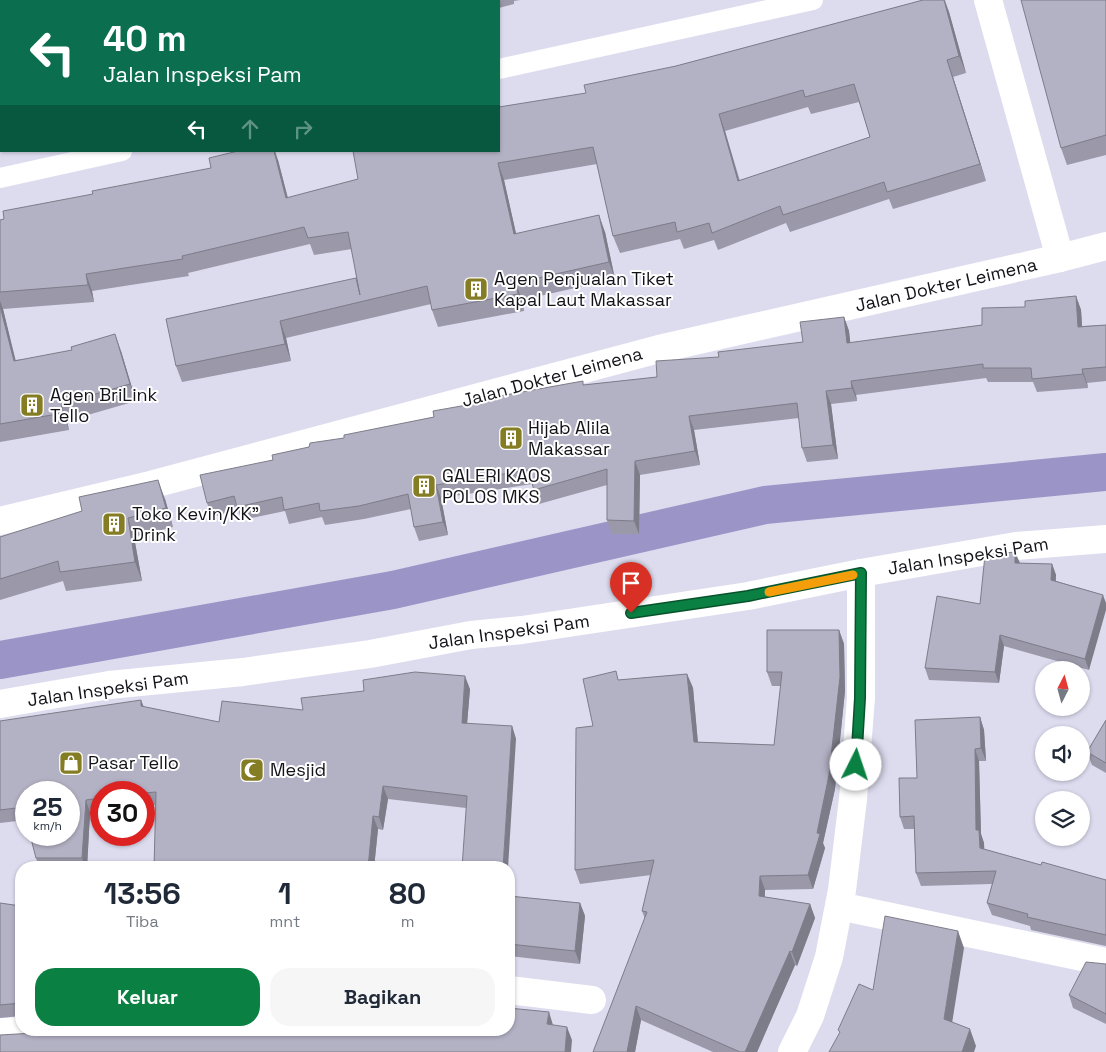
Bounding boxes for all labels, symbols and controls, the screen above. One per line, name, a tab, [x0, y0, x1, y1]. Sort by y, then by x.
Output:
text: 40 m	[103, 17, 187, 61]
icon: left	[20, 20, 85, 85]
text: Jalan Inspeksi Pam	[103, 60, 302, 88]
icon: left	[183, 115, 211, 143]
icon: ahead	[236, 115, 264, 143]
icon: right	[289, 115, 317, 143]
street label: Jalan Dokter Leimena	[853, 252, 1039, 317]
place label: Agen Penjualan Tiket Kapal Laut Makassar	[494, 267, 674, 311]
building icon: Agen Penjualan Tiket Kapal Laut Makassar	[463, 276, 489, 302]
street label: Jalan Dokter Leimena	[459, 341, 645, 412]
place label: Agen BriLink Tello	[50, 383, 158, 427]
building icon: Agen BriLink Tello	[19, 392, 45, 418]
place label: Hijab Alila Makassar	[528, 416, 610, 460]
building icon: Hijab Alila Makassar	[498, 425, 524, 451]
place label: GALERI KAOS POLOS MKS	[442, 464, 551, 508]
building icon: GALERI KAOS POLOS MKS	[411, 473, 437, 499]
place label: Toko Kevin/KK" Drink	[132, 502, 259, 546]
building icon: Toko Kevin/KK" Drink	[101, 511, 127, 537]
street label: Jalan Inspeksi Pam	[886, 531, 1050, 580]
pin	[610, 562, 652, 613]
icon: arrive	[617, 569, 645, 597]
street label: Jalan Inspeksi Pam	[427, 609, 591, 654]
north arrow	[1035, 661, 1090, 716]
map controls	[1035, 661, 1090, 846]
street label: Jalan Inspeksi Pam	[26, 666, 190, 711]
button: sound	[1035, 726, 1090, 781]
position arrow	[829, 738, 881, 790]
shop icon: Pasar Tello	[58, 750, 84, 776]
place label: Pasar Tello	[88, 751, 179, 774]
mosque icon: Mesjid	[239, 757, 265, 783]
place label: Mesjid	[270, 758, 326, 781]
speed limit sign: 30	[90, 781, 155, 846]
text: 25	[33, 791, 62, 823]
button: layers	[1035, 791, 1090, 846]
text: km/h	[33, 818, 62, 834]
text: 13:56	[104, 874, 181, 913]
text: 1	[278, 874, 292, 913]
text: 80	[389, 874, 426, 913]
text: Tiba	[126, 911, 159, 932]
text: mnt	[270, 911, 300, 932]
text: m	[401, 911, 414, 932]
button: Keluar	[35, 968, 260, 1026]
button: Bagikan	[270, 968, 495, 1026]

